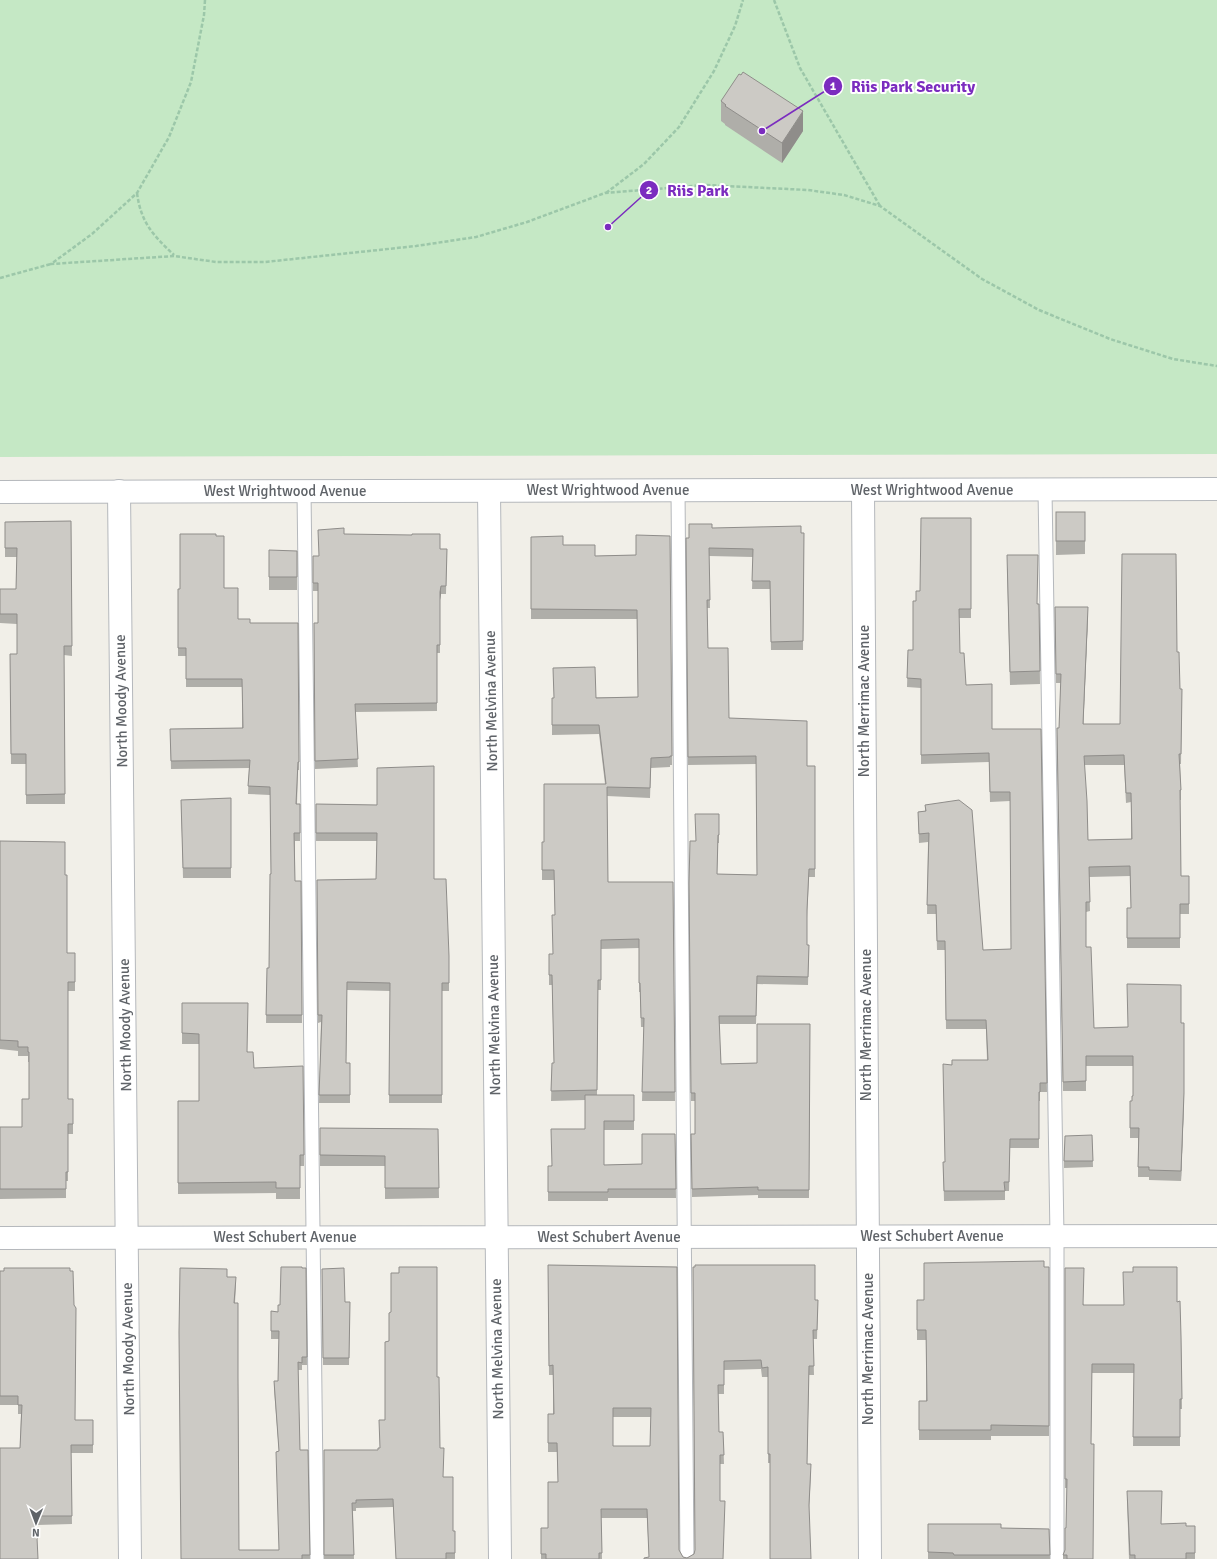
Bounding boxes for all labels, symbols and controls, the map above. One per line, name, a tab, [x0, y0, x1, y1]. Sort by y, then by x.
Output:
callout: Riis Park Security	[823, 72, 983, 100]
text: Riis Park Security	[851, 77, 975, 97]
text: 1	[830, 79, 837, 94]
callout: Riis Park	[639, 176, 737, 204]
text: Riis Park	[667, 181, 730, 201]
text: 2	[646, 183, 652, 198]
street label: West Wrightwood Avenue	[527, 481, 689, 499]
street label: West Wrightwood Avenue	[851, 481, 1013, 499]
street label: West Wrightwood Avenue	[204, 482, 366, 500]
street label: North Merrimac Avenue	[855, 625, 873, 777]
street label: North Melvina Avenue	[481, 630, 501, 772]
street label: North Moody Avenue	[111, 634, 131, 768]
street label: North Merrimac Avenue	[857, 949, 875, 1101]
street label: North Melvina Avenue	[484, 954, 504, 1096]
street label: North Moody Avenue	[115, 958, 135, 1092]
street label: West Schubert Avenue	[860, 1227, 1004, 1245]
street label: West Schubert Avenue	[213, 1228, 357, 1246]
street label: West Schubert Avenue	[537, 1228, 681, 1246]
street label: North Merrimac Avenue	[859, 1273, 877, 1425]
street label: North Melvina Avenue	[487, 1278, 507, 1420]
street label: North Moody Avenue	[118, 1282, 138, 1416]
north arrow	[16, 1503, 56, 1543]
text: N	[32, 1526, 40, 1539]

